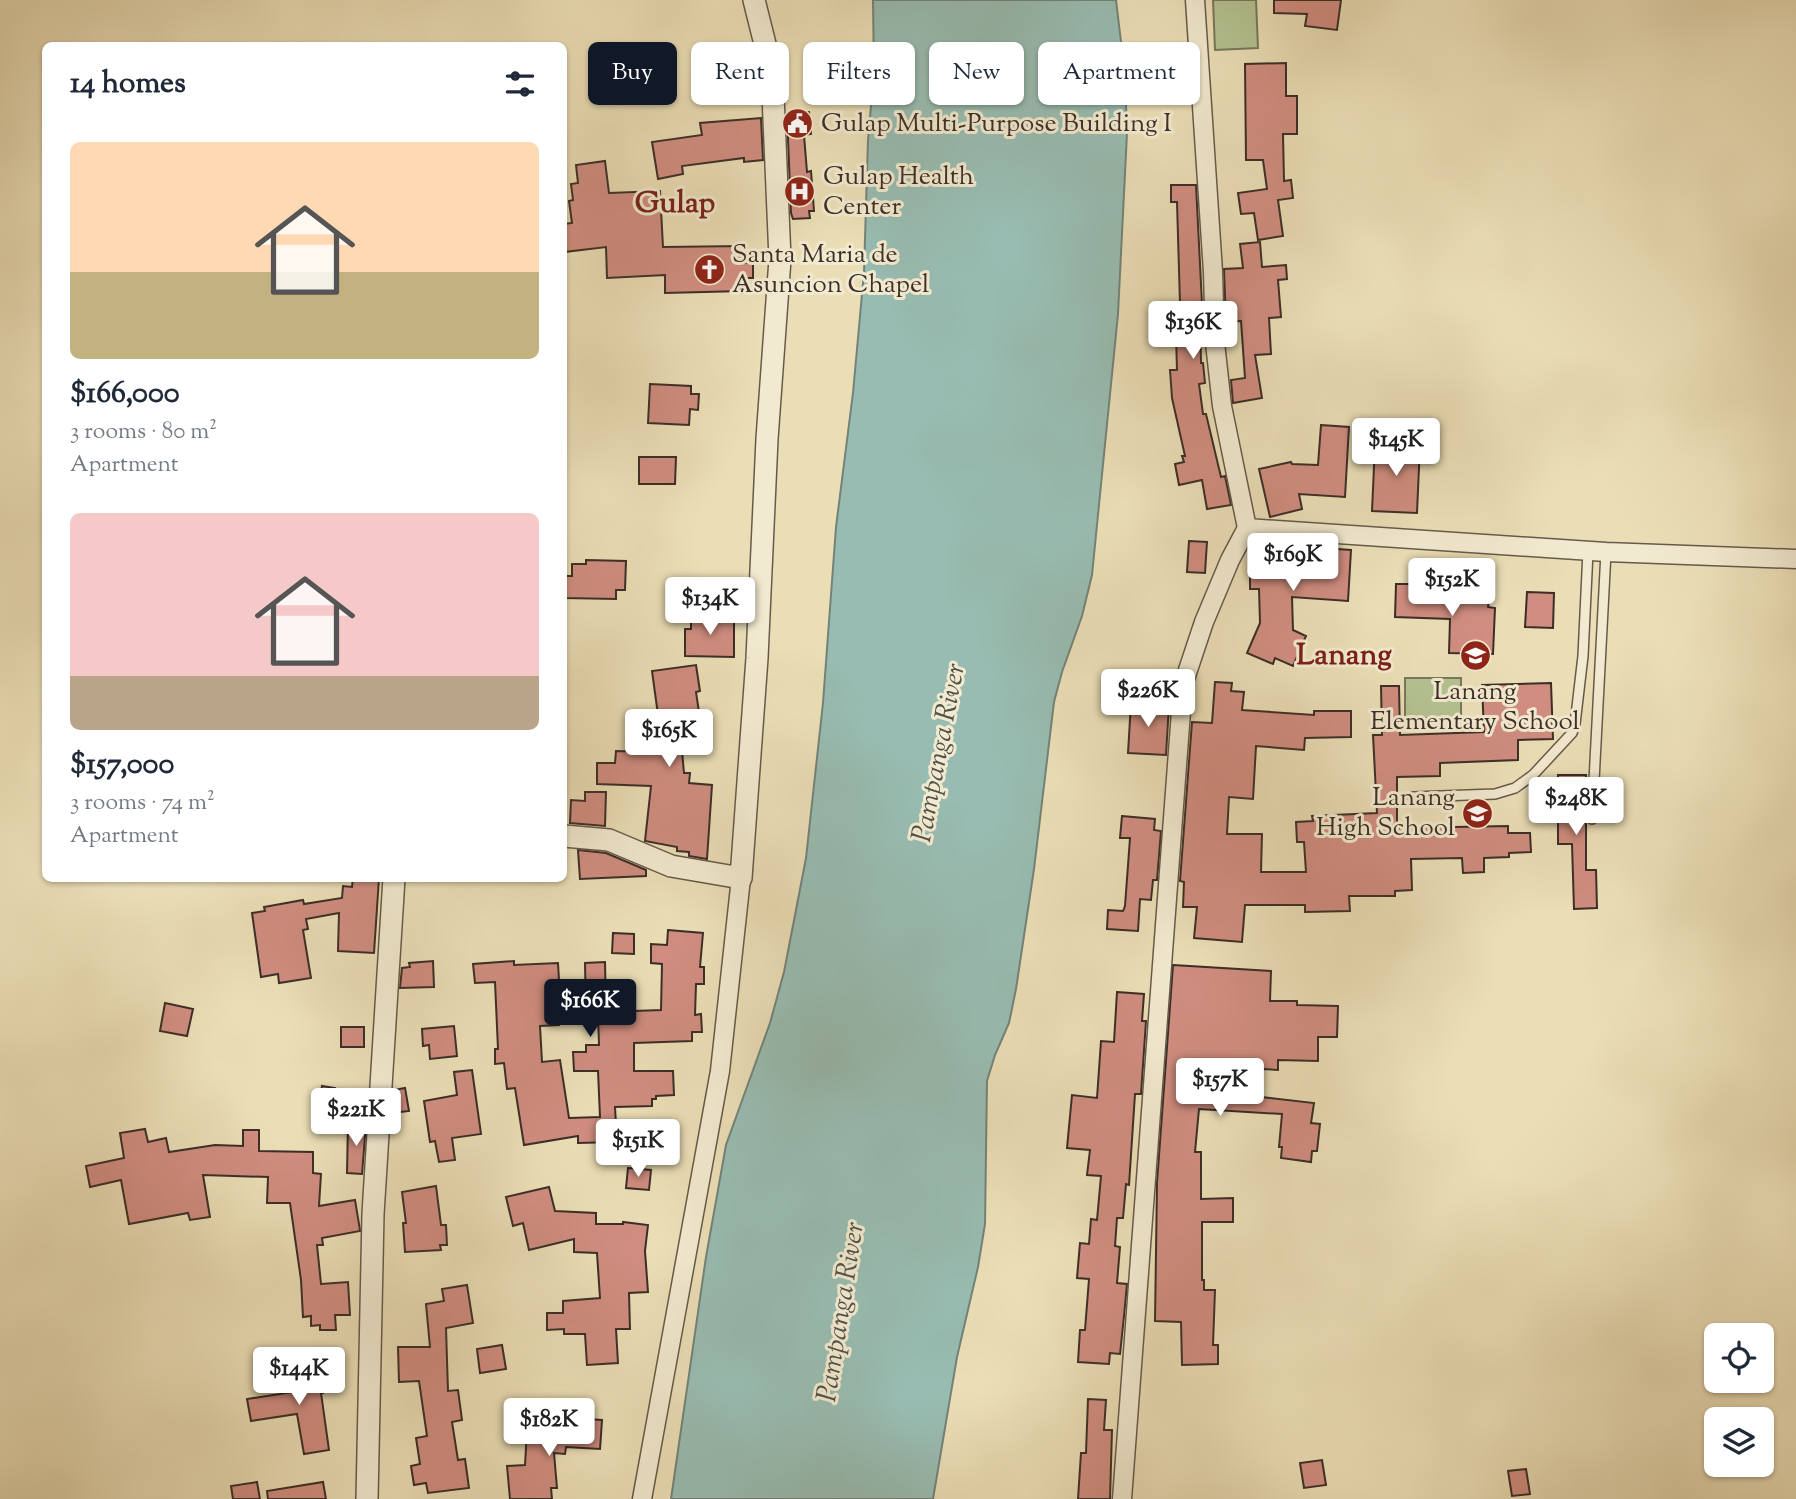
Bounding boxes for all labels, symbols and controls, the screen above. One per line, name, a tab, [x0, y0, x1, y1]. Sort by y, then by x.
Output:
chip: Buy	[588, 42, 677, 105]
chip: Rent	[691, 42, 789, 105]
chip: Filters	[803, 42, 915, 105]
chip: New	[929, 42, 1024, 105]
chip: Apartment	[1038, 42, 1200, 105]
text: 14 homes	[70, 63, 186, 106]
icon: filters	[501, 65, 539, 103]
place label: Gulap Multi-Purpose Building I	[821, 106, 1172, 143]
public building icon: Gulap Multi-Purpose Building I	[781, 107, 815, 141]
place label: Gulap Health Center	[823, 159, 974, 226]
hospital icon: Gulap Health Center	[783, 175, 817, 209]
district label: Gulap	[635, 183, 715, 226]
icon: home	[242, 187, 368, 313]
place label: Santa Maria de Asuncion Chapel	[732, 237, 929, 304]
church icon: Santa Maria de Asuncion Chapel	[692, 253, 726, 287]
pin: $136K	[1144, 302, 1242, 361]
text: $136K	[1164, 307, 1222, 340]
text: $166,000	[70, 373, 180, 416]
text: 3 rooms · 80 m²	[70, 416, 217, 449]
pin: $145K	[1347, 419, 1445, 478]
text: $145K	[1368, 424, 1424, 457]
text: Apartment	[70, 449, 179, 482]
pin: $169K	[1244, 534, 1342, 593]
text: $169K	[1263, 539, 1323, 572]
icon: home	[242, 558, 368, 684]
pin: $152K	[1403, 558, 1501, 618]
text: $152K	[1424, 564, 1480, 597]
pin: $134K	[661, 578, 759, 637]
text: $134K	[681, 583, 739, 616]
district label: Lanang	[1296, 635, 1392, 678]
school or university icon: Lanang Elementary School	[1458, 639, 1492, 673]
water label: Pampanga River	[903, 660, 977, 846]
pin: $226K	[1099, 670, 1197, 729]
place label: Lanang Elementary School	[1370, 674, 1580, 741]
text: $226K	[1117, 675, 1179, 708]
pin: $165K	[620, 710, 718, 769]
text: $165K	[641, 715, 697, 748]
text: $157,000	[70, 744, 174, 787]
pin: $248K	[1527, 778, 1625, 837]
place label: Lanang High School	[1316, 780, 1455, 847]
text: $248K	[1545, 783, 1607, 816]
text: 3 rooms · 74 m²	[70, 787, 215, 820]
school or university icon: Lanang High School	[1461, 796, 1495, 830]
text: Apartment	[70, 820, 179, 853]
pin: $166K	[541, 979, 639, 1039]
text: $166K	[560, 985, 620, 1018]
pin: $157K	[1171, 1058, 1269, 1118]
text: $157K	[1192, 1064, 1248, 1097]
pin: $221K	[307, 1088, 405, 1148]
text: $221K	[327, 1094, 385, 1127]
pin: $151K	[589, 1120, 687, 1179]
text: $151K	[612, 1125, 664, 1158]
water label: Pampanga River	[808, 1219, 876, 1405]
map controls	[1704, 1323, 1774, 1477]
button: locate	[1704, 1323, 1774, 1393]
pin: $144K	[250, 1348, 348, 1407]
text: $144K	[269, 1353, 329, 1386]
pin: $182K	[500, 1398, 598, 1458]
text: $182K	[520, 1404, 578, 1437]
button: layers	[1704, 1407, 1774, 1477]

